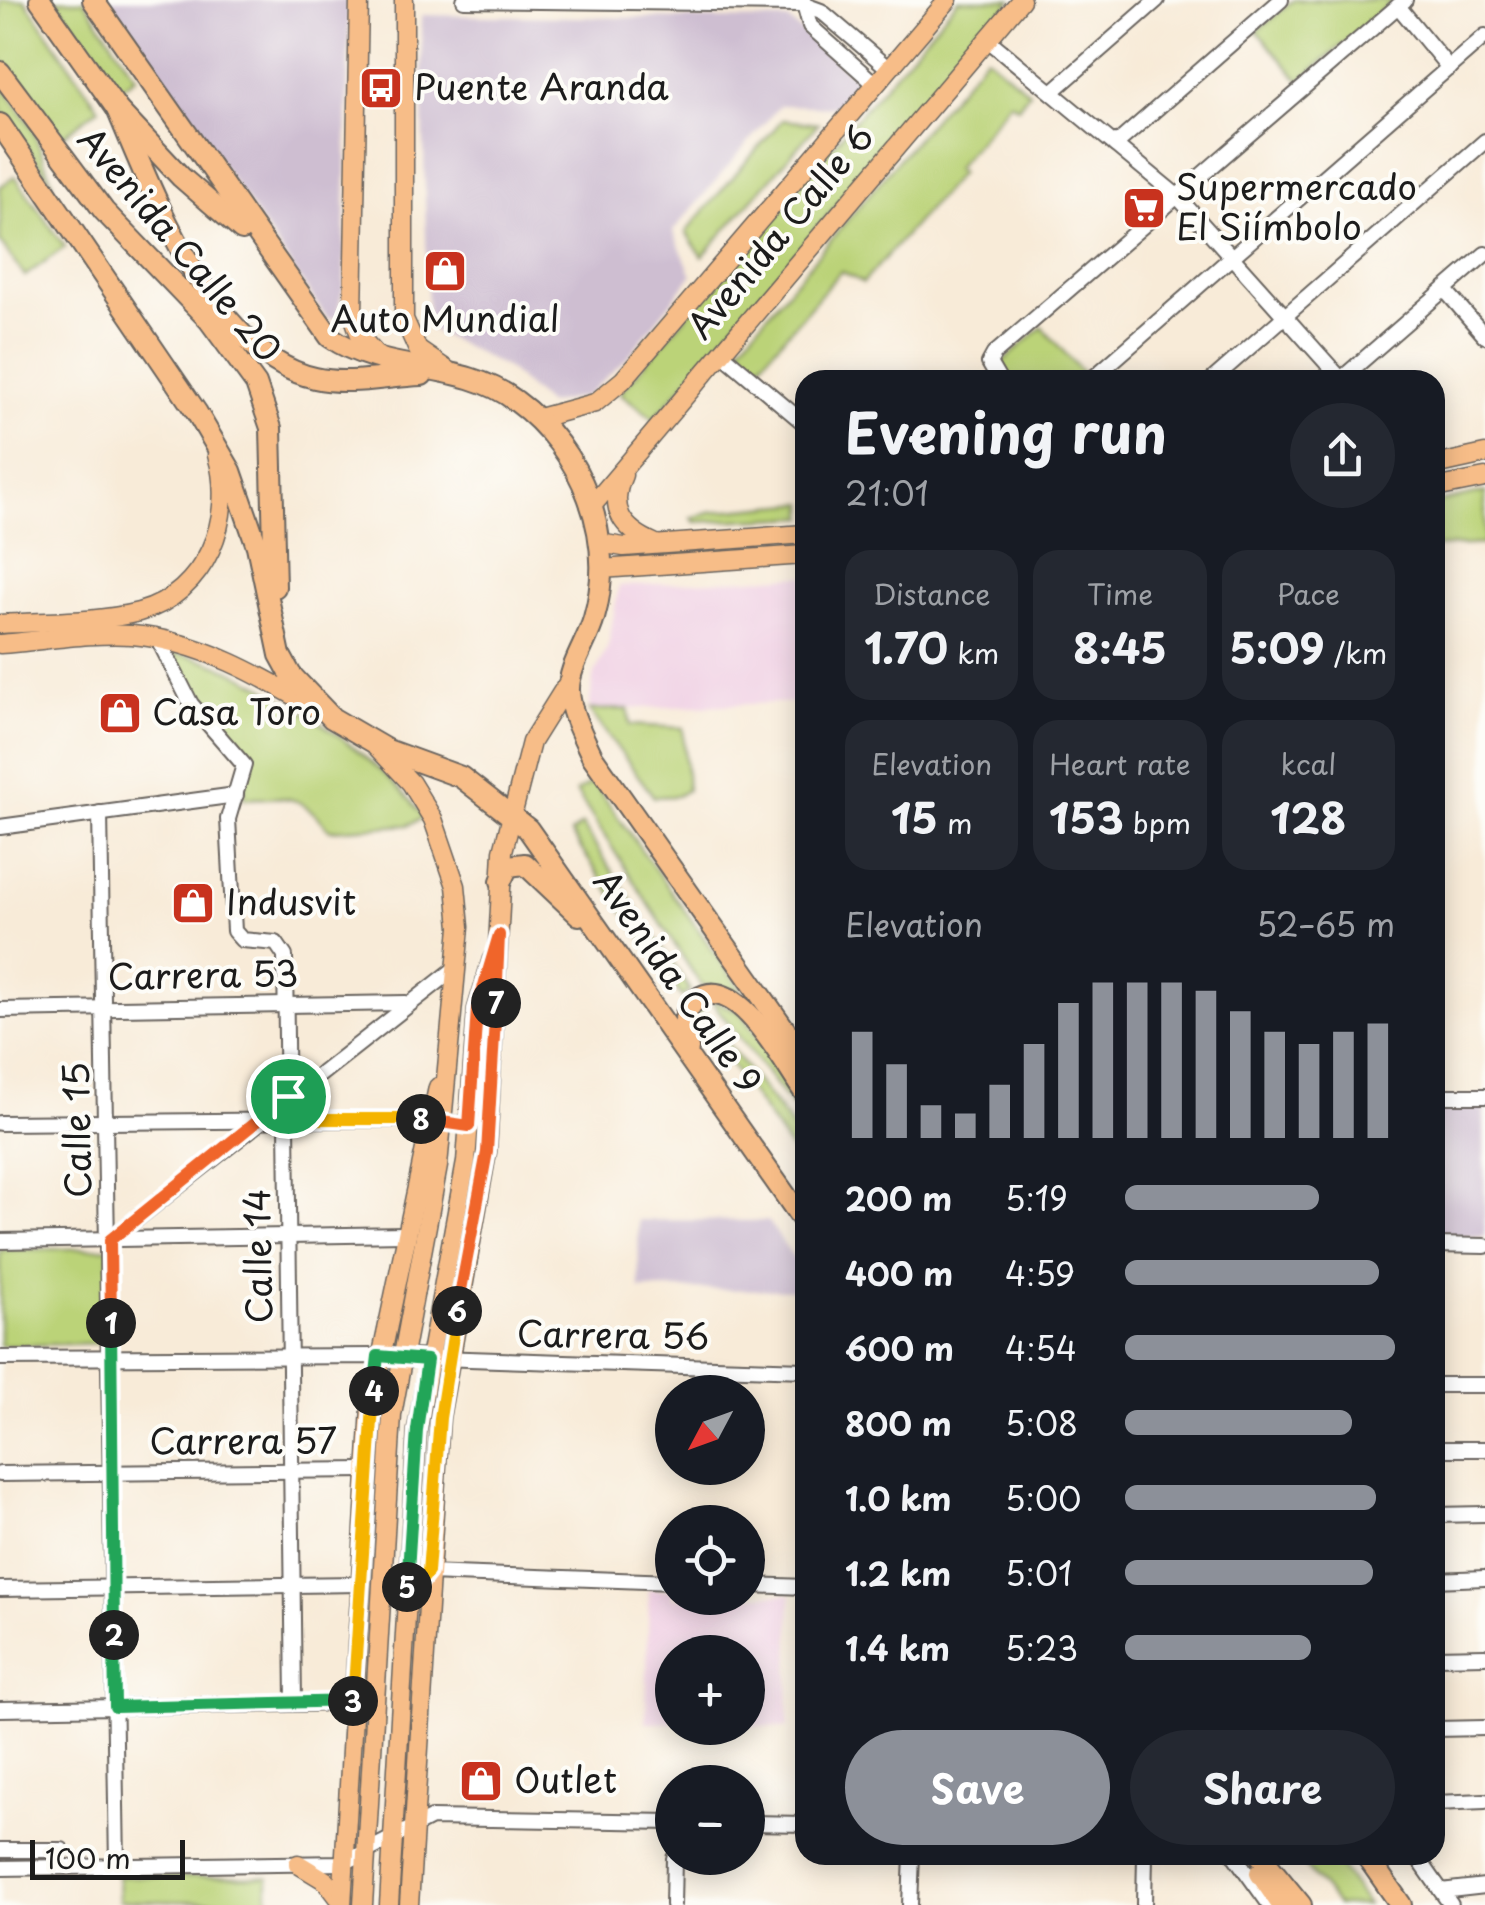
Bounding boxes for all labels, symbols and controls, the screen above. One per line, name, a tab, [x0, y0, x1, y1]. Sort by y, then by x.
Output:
place label: Puente Aranda	[414, 59, 669, 112]
bus stop icon: Puente Aranda	[358, 65, 404, 111]
street label: Avenida Calle 6	[673, 111, 885, 350]
street label: Avenida Calle 20	[66, 114, 295, 373]
place label: Supermercado El Siímbolo	[1176, 159, 1417, 252]
supermarket icon: Supermercado El Siímbolo	[1121, 185, 1167, 231]
shop icon: Auto Mundial	[422, 248, 468, 294]
place label: Auto Mundial	[330, 291, 560, 344]
text: Evening run	[845, 390, 1167, 473]
button: share	[1290, 403, 1395, 508]
text: 21:01	[845, 469, 929, 517]
text: Distance	[873, 572, 990, 615]
text: Time	[1087, 572, 1153, 615]
text: Pace	[1277, 572, 1340, 615]
text: 1.70	[864, 615, 948, 678]
text: 8:45	[1073, 615, 1167, 678]
text: 5:09	[1229, 615, 1325, 678]
text: km	[948, 631, 999, 674]
text: /km	[1325, 631, 1387, 674]
place label: Casa Toro	[152, 684, 321, 737]
shop icon: Casa Toro	[97, 690, 143, 736]
text: Elevation	[871, 742, 992, 785]
text: Heart rate	[1049, 742, 1191, 785]
text: kcal	[1280, 742, 1336, 785]
text: 15	[891, 785, 938, 848]
text: 153	[1049, 785, 1124, 848]
text: 128	[1270, 785, 1346, 848]
text: m	[938, 801, 972, 844]
text: bpm	[1124, 801, 1191, 844]
street label: Avenida Calle 9	[582, 858, 776, 1103]
place label: Indusvit	[226, 874, 356, 927]
shop icon: Indusvit	[170, 880, 216, 926]
text: Elevation	[845, 900, 983, 948]
text: 52–65 m	[1256, 900, 1395, 948]
street label: Carrera 53	[107, 945, 299, 1002]
pin: 7	[471, 978, 521, 1028]
text: 7	[488, 981, 504, 1024]
pin	[246, 1054, 331, 1139]
street label: Calle 15	[48, 1062, 103, 1198]
icon: arrive	[261, 1069, 316, 1124]
pin: 8	[396, 1094, 446, 1144]
text: 8	[412, 1097, 430, 1140]
text: 200 m	[845, 1174, 952, 1222]
text: 5:19	[1005, 1174, 1068, 1222]
street label: Calle 14	[229, 1188, 284, 1324]
text: 400 m	[845, 1249, 953, 1297]
text: 4:59	[1005, 1249, 1075, 1297]
pin: 6	[432, 1286, 482, 1336]
text: 6	[447, 1289, 467, 1332]
pin: 1	[86, 1298, 136, 1348]
text: 1	[104, 1301, 118, 1344]
street label: Carrera 56	[516, 1305, 710, 1362]
text: 600 m	[845, 1324, 954, 1372]
text: 4:54	[1005, 1324, 1077, 1372]
pin: 4	[349, 1366, 399, 1416]
text: 4	[364, 1369, 384, 1412]
north arrow	[655, 1375, 765, 1485]
map controls	[655, 1375, 765, 1875]
text: 800 m	[845, 1399, 952, 1447]
text: 5:08	[1005, 1399, 1078, 1447]
street label: Carrera 57	[149, 1413, 337, 1466]
text: 1.0 km	[845, 1474, 951, 1522]
text: 5:00	[1005, 1474, 1082, 1522]
button: locate	[655, 1505, 765, 1615]
text: 1.2 km	[845, 1549, 951, 1597]
text: 5:01	[1005, 1549, 1072, 1597]
pin: 5	[382, 1562, 432, 1612]
text: 5	[398, 1565, 416, 1608]
pin: 2	[89, 1610, 139, 1660]
text: 2	[104, 1613, 124, 1656]
text: 1.4 km	[845, 1624, 950, 1672]
text: 5:23	[1005, 1624, 1078, 1672]
button: +	[655, 1635, 765, 1745]
pin: 3	[328, 1676, 378, 1726]
text: 3	[344, 1679, 362, 1722]
button: Save	[845, 1730, 1110, 1845]
button: Share	[1130, 1730, 1395, 1845]
place label: Outlet	[514, 1752, 617, 1805]
shop icon: Outlet	[458, 1758, 504, 1804]
button: −	[655, 1765, 765, 1875]
scale bar	[30, 1835, 185, 1880]
text: 100 m	[45, 1836, 131, 1879]

